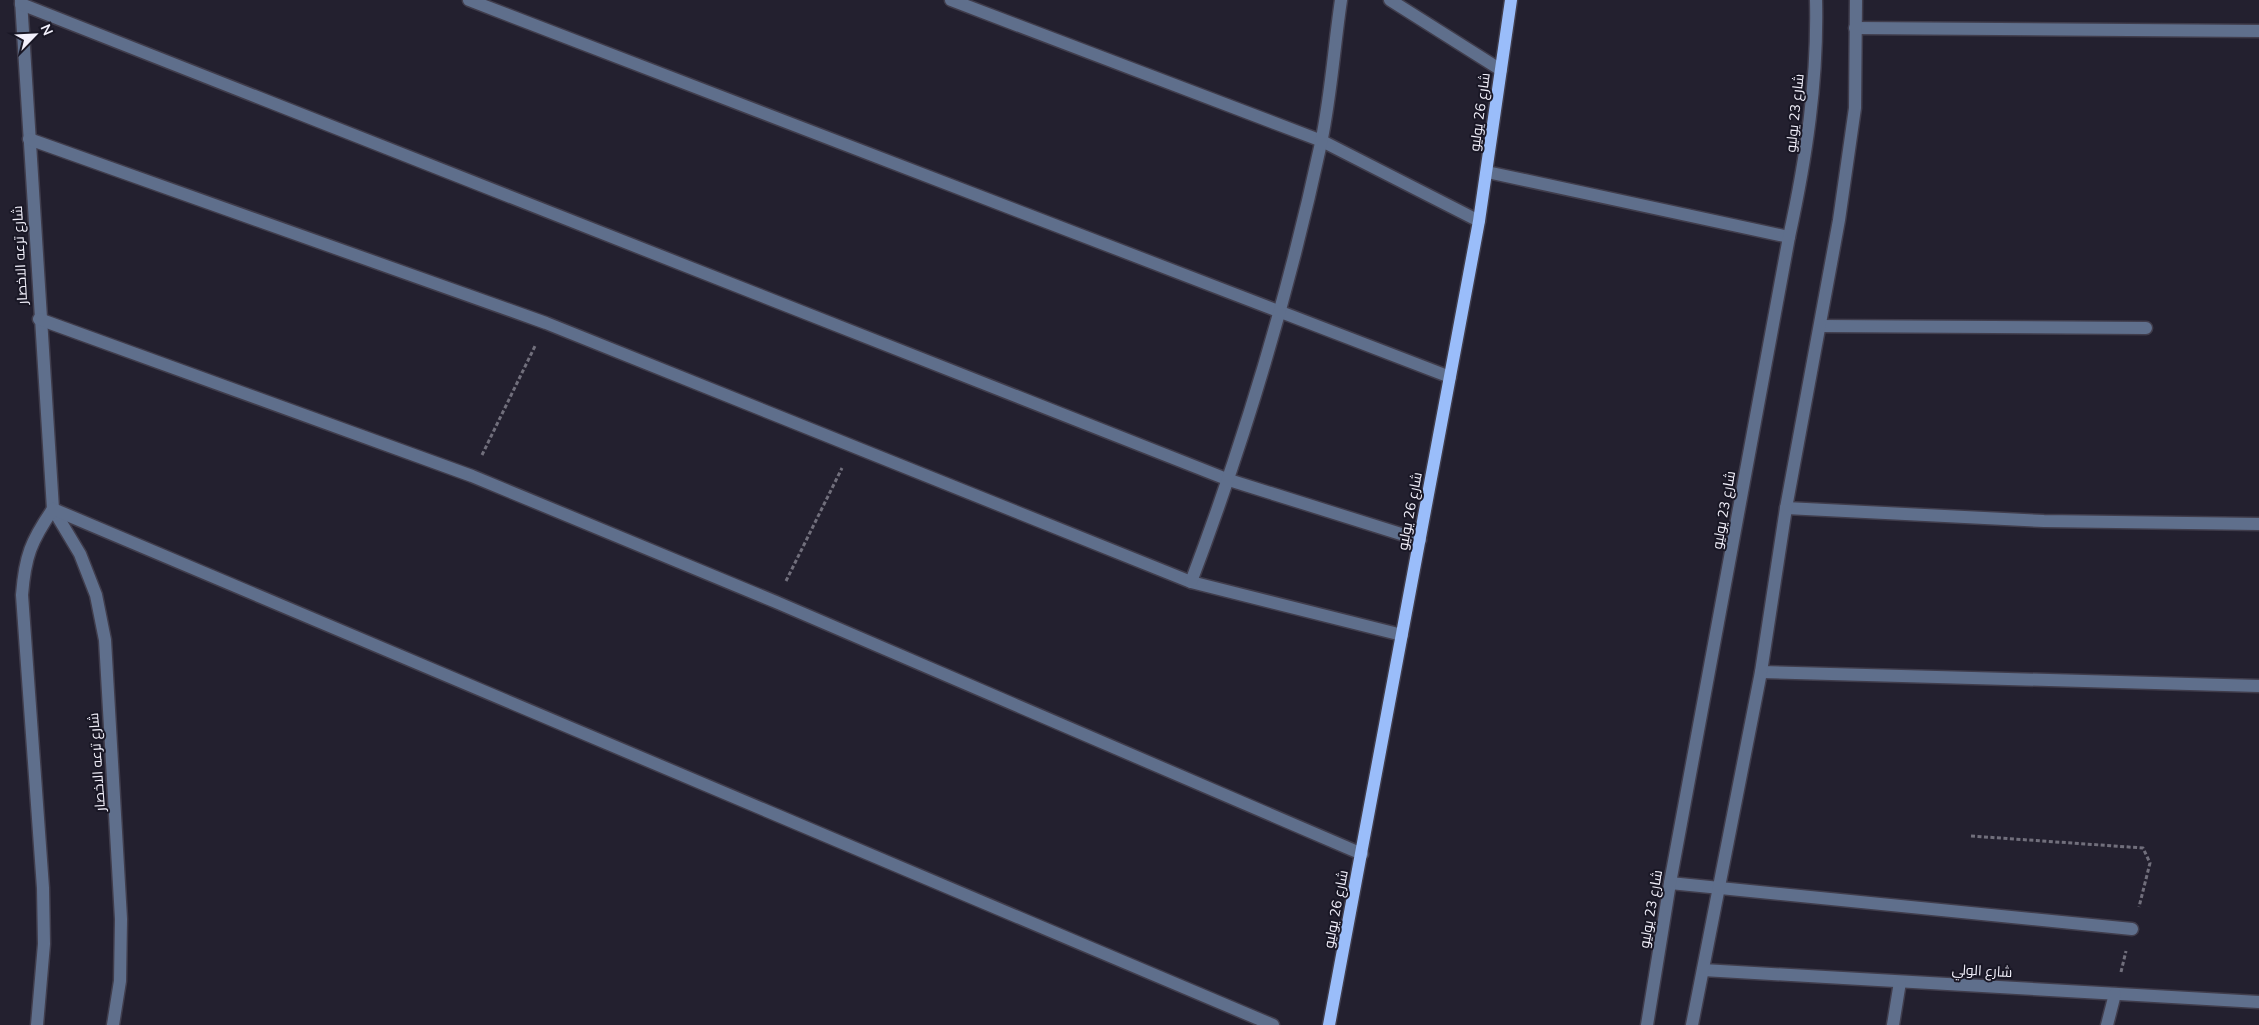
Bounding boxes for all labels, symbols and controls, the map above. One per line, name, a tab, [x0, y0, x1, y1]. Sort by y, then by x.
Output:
north arrow	[10, 10, 60, 60]
text: N	[36, 21, 57, 39]
street label: شارع 26 يوليو	[1465, 72, 1495, 152]
street label: شارع 23 يوليو	[1781, 73, 1809, 153]
street label: شارع ترعه الاخصار	[8, 205, 32, 306]
street label: شارع 23 يوليو	[1708, 469, 1740, 551]
street label: شارع 26 يوليو	[1393, 470, 1427, 552]
street label: شارع ترعه الاخصار	[84, 712, 110, 813]
street label: شارع 26 يوليو	[1319, 868, 1353, 950]
street label: شارع 23 يوليو	[1635, 868, 1667, 950]
street label: شارع الولي	[1951, 960, 2013, 984]

